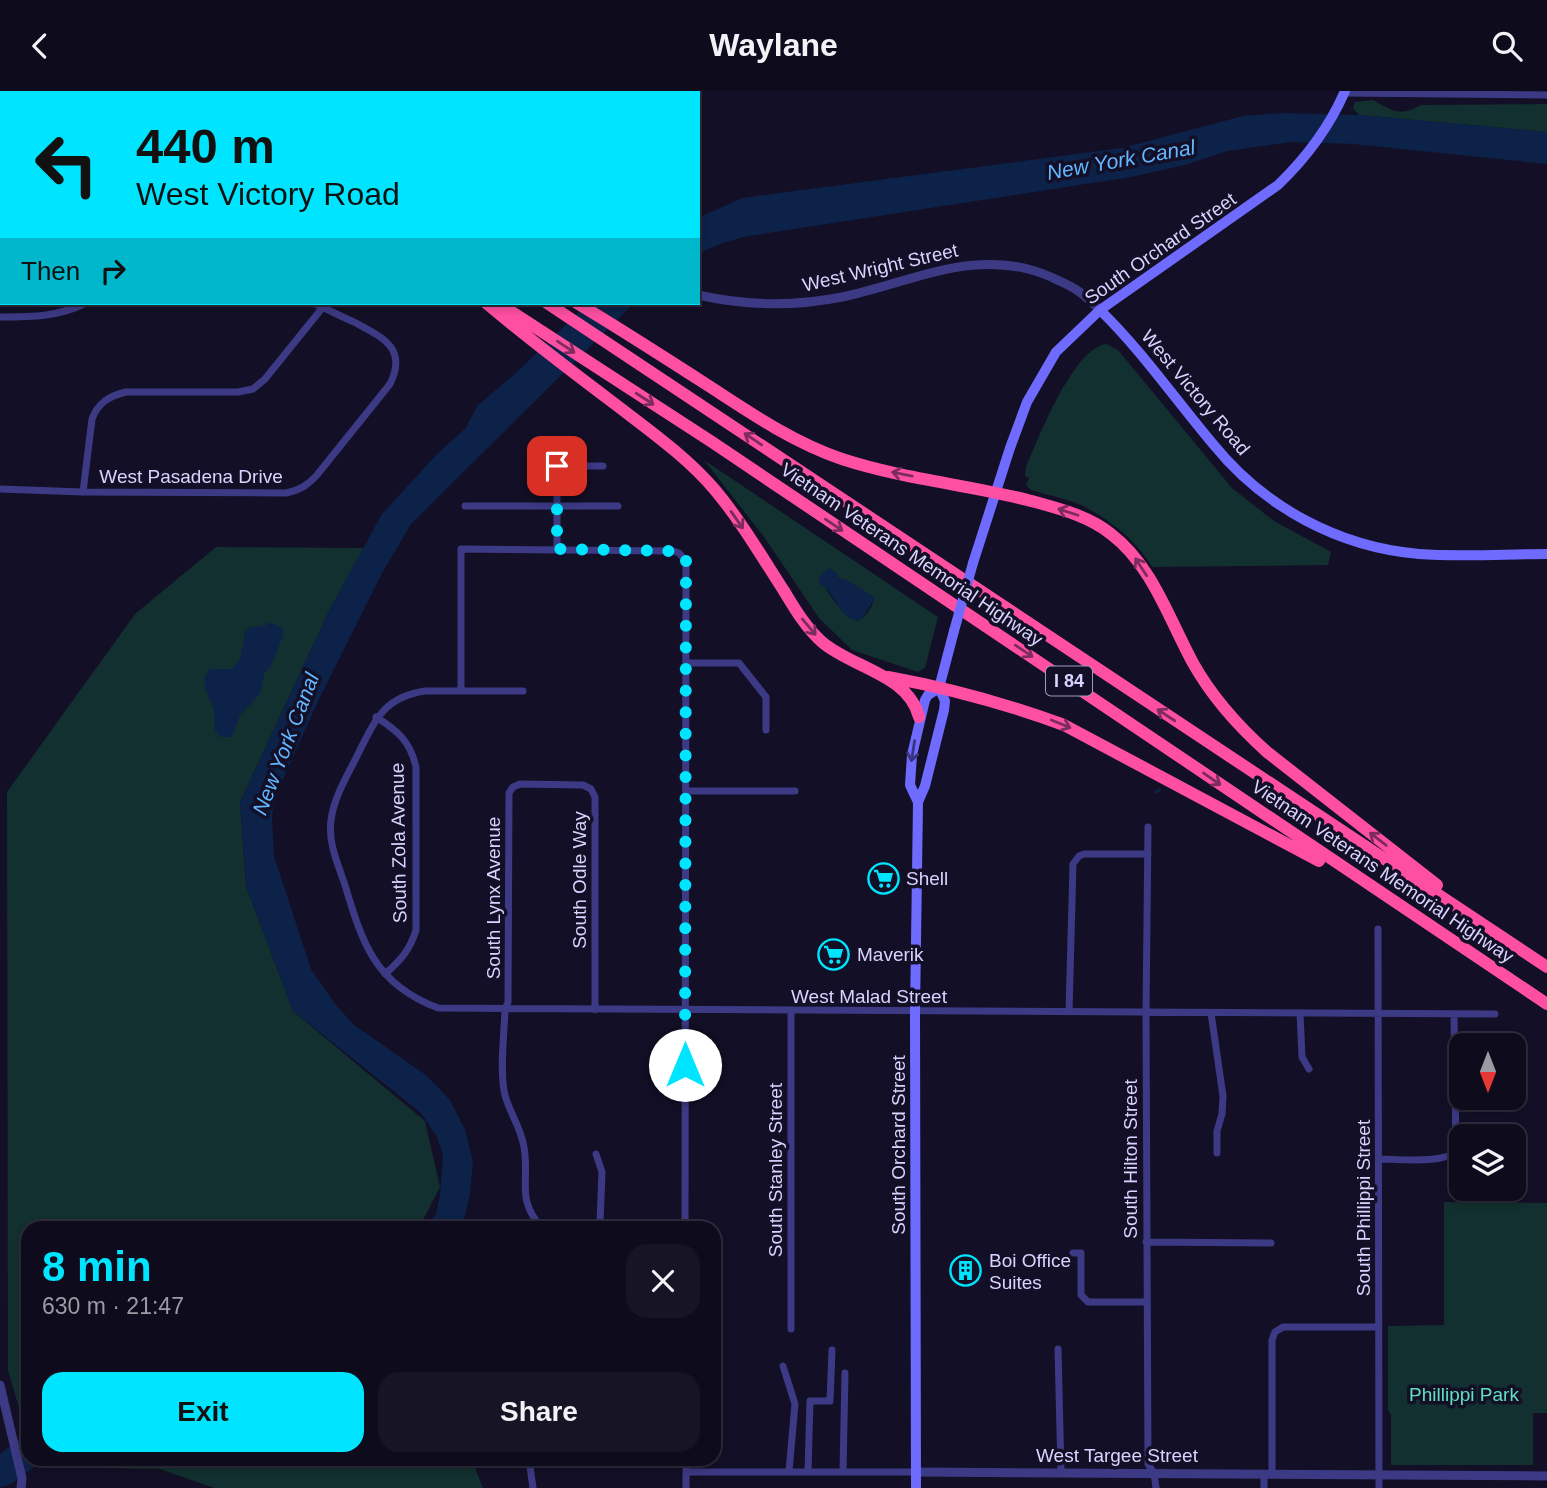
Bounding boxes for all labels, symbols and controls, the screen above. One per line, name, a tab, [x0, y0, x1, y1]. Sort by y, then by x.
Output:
icon: back	[21, 27, 59, 65]
text: Waylane	[709, 27, 838, 63]
icon: search	[1488, 27, 1526, 65]
icon: left	[21, 119, 112, 210]
text: 440 m	[136, 119, 275, 173]
water label: New York Canal	[1045, 135, 1198, 184]
text: West Victory Road	[136, 176, 400, 212]
street label: South Orchard Street	[1081, 188, 1240, 309]
street label: West Wright Street	[800, 239, 961, 296]
icon: right	[94, 252, 132, 290]
text: Then	[21, 256, 80, 286]
street label: West Victory Road	[1137, 326, 1254, 459]
one-way arrow	[555, 341, 575, 355]
one-way arrow	[635, 392, 654, 407]
one-way arrow	[744, 432, 763, 446]
pin	[527, 436, 587, 496]
icon: arrive	[538, 447, 576, 485]
street label: Vietnam Veterans Memorial Highway	[777, 459, 1047, 650]
street label: West Pasadena Drive	[99, 466, 283, 487]
one-way arrow	[891, 466, 914, 480]
one-way arrow	[1057, 505, 1079, 518]
one-way arrow	[730, 510, 744, 529]
one-way arrow	[824, 519, 844, 533]
one-way arrow	[1134, 558, 1149, 577]
one-way arrow	[802, 618, 817, 636]
one-way arrow	[1014, 644, 1033, 659]
road number: I 84	[1046, 667, 1092, 695]
water label: New York Canal	[248, 668, 324, 818]
one-way arrow	[1157, 708, 1176, 722]
one-way arrow	[1049, 719, 1071, 732]
one-way arrow	[906, 739, 919, 762]
street label: South Zola Avenue	[387, 763, 410, 923]
one-way arrow	[1202, 772, 1221, 786]
street label: Vietnam Veterans Memorial Highway	[1248, 776, 1518, 967]
street label: South Odle Way	[569, 811, 590, 949]
street label: South Lynx Avenue	[483, 817, 504, 979]
one-way arrow	[1370, 832, 1388, 847]
supermarket icon: Shell	[866, 861, 900, 895]
place label: Shell	[906, 868, 948, 889]
supermarket icon: Maverik	[817, 937, 851, 971]
place label: Maverik	[857, 944, 924, 965]
street label: West Malad Street	[791, 986, 948, 1007]
position arrow	[648, 1028, 722, 1102]
north arrow	[1449, 1033, 1526, 1109]
map controls	[1449, 1033, 1526, 1201]
street label: South Orchard Street	[888, 1055, 909, 1235]
street label: South Hilton Street	[1120, 1079, 1141, 1239]
street label: South Stanley Street	[765, 1082, 786, 1257]
street label: South Phillippi Street	[1353, 1119, 1374, 1296]
button: layers	[1449, 1124, 1526, 1201]
text: 8 min	[42, 1243, 152, 1290]
button: close	[626, 1244, 700, 1318]
place label: Boi Office Suites	[989, 1250, 1071, 1293]
building icon: Boi Office Suites	[949, 1254, 983, 1288]
text: 630 m · 21:47	[42, 1293, 184, 1319]
button: Exit	[42, 1372, 364, 1452]
button: Share	[378, 1372, 700, 1452]
park label: Phillippi Park	[1409, 1384, 1519, 1405]
street label: West Targee Street	[1036, 1445, 1199, 1466]

